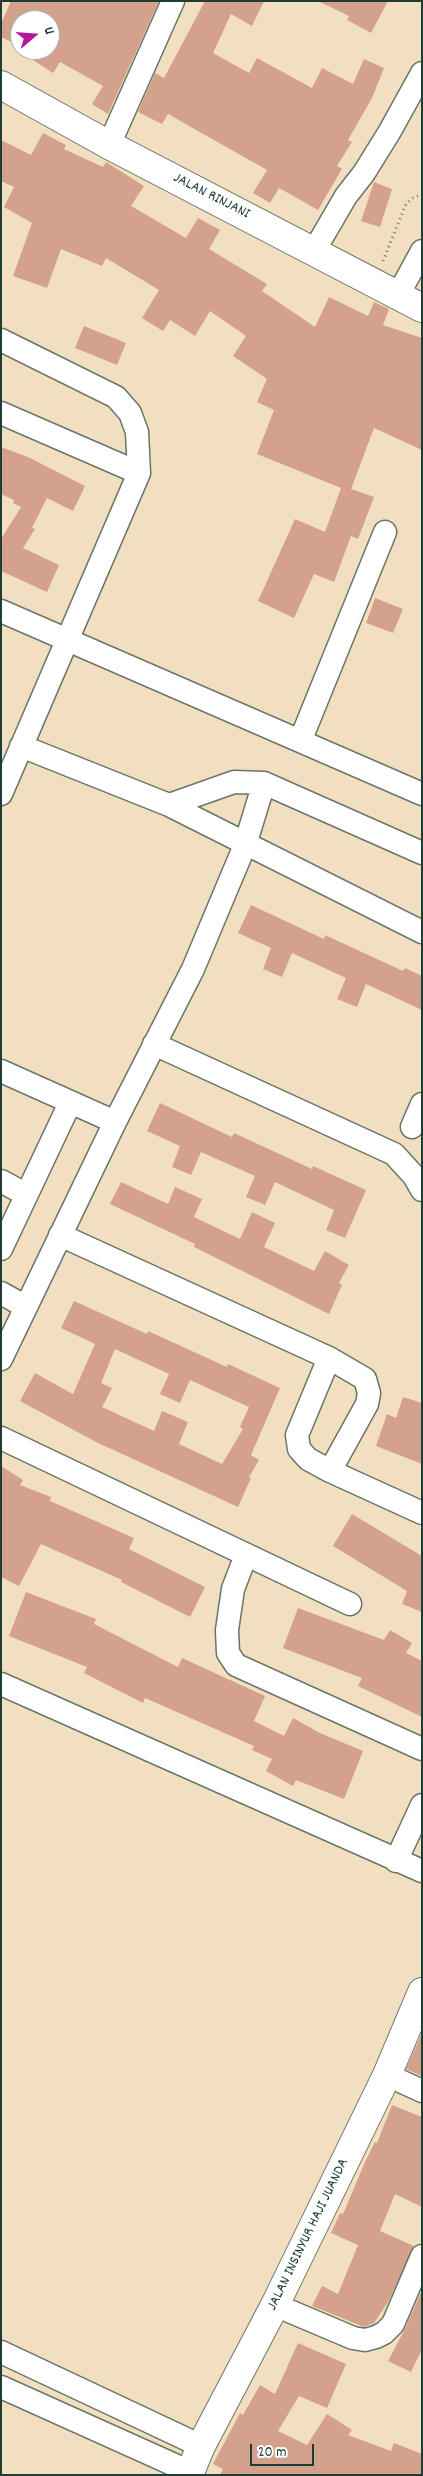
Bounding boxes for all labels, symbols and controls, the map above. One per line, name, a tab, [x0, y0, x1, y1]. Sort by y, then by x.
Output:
north arrow	[10, 10, 60, 60]
text: U	[38, 24, 59, 37]
street label: JALAN RINJANI	[170, 170, 252, 224]
street label: JALAN INSINYUR HAJI JUANDA	[264, 2156, 354, 2314]
scale bar	[253, 2434, 317, 2466]
text: 20 m	[258, 2442, 286, 2464]

